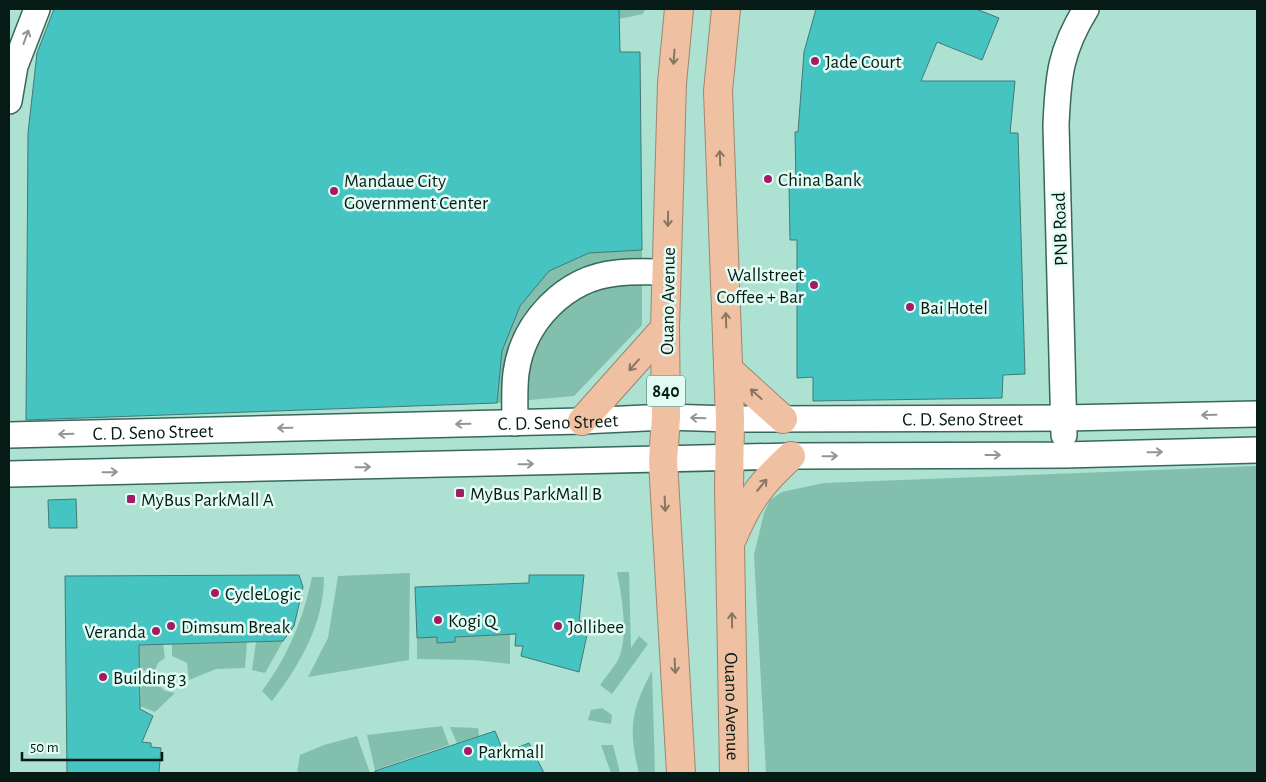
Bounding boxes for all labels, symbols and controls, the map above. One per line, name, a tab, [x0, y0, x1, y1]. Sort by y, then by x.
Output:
one-way arrow	[22, 30, 31, 45]
one-way arrow	[669, 49, 678, 65]
place label: Jade Court	[825, 53, 902, 72]
marker: Jade Court	[809, 55, 821, 67]
one-way arrow	[715, 150, 725, 166]
place label: China Bank	[778, 171, 862, 190]
place label: Mandaue City Government Center	[344, 172, 488, 213]
marker: China Bank	[762, 173, 774, 185]
marker: Mandaue City Government Center	[328, 185, 340, 197]
street label: PNB Road	[1050, 191, 1071, 266]
one-way arrow	[663, 211, 673, 227]
street label: Ouano Avenue	[658, 247, 679, 355]
place label: Wallstreet Coffee + Bar	[717, 266, 804, 307]
marker: Wallstreet Coffee + Bar	[808, 279, 820, 291]
place label: Bai Hotel	[920, 299, 988, 318]
marker: Bai Hotel	[904, 301, 916, 313]
one-way arrow	[722, 312, 731, 328]
one-way arrow	[628, 359, 639, 372]
road number: 840	[647, 376, 685, 406]
one-way arrow	[749, 388, 762, 400]
street label: C. D. Seno Street	[902, 410, 1023, 429]
one-way arrow	[1201, 410, 1217, 420]
street label: C. D. Seno Street	[497, 411, 619, 434]
one-way arrow	[691, 413, 707, 422]
one-way arrow	[455, 419, 472, 429]
street label: C. D. Seno Street	[92, 422, 214, 444]
one-way arrow	[277, 423, 293, 433]
one-way arrow	[58, 429, 74, 438]
one-way arrow	[1147, 448, 1163, 457]
one-way arrow	[984, 450, 1000, 460]
one-way arrow	[822, 451, 838, 461]
one-way arrow	[517, 459, 533, 468]
one-way arrow	[354, 462, 371, 472]
one-way arrow	[102, 468, 118, 477]
one-way arrow	[756, 479, 767, 492]
place label: MyBus ParkMall B	[470, 485, 602, 504]
marker: MyBus ParkMall B	[454, 487, 466, 499]
place label: MyBus ParkMall A	[141, 491, 274, 510]
marker: MyBus ParkMall A	[125, 493, 137, 505]
one-way arrow	[661, 496, 670, 512]
place label: CycleLogic	[225, 585, 301, 604]
marker: CycleLogic	[209, 587, 221, 599]
place label: Kogi Q	[448, 612, 498, 631]
one-way arrow	[727, 612, 736, 628]
marker: Kogi Q	[432, 614, 444, 626]
place label: Dimsum Break	[181, 618, 291, 637]
place label: Jollibee	[568, 618, 624, 637]
marker: Dimsum Break	[165, 620, 177, 632]
marker: Jollibee	[552, 620, 564, 632]
place label: Veranda	[84, 623, 146, 642]
marker: Veranda	[150, 625, 162, 637]
street label: Ouano Avenue	[721, 652, 742, 761]
one-way arrow	[670, 658, 679, 674]
place label: Building 3	[113, 669, 187, 688]
marker: Building 3	[97, 671, 109, 683]
scale bar	[22, 730, 162, 762]
text: 50 m	[30, 740, 59, 755]
place label: Parkmall	[478, 743, 544, 762]
marker: Parkmall	[462, 745, 474, 757]

